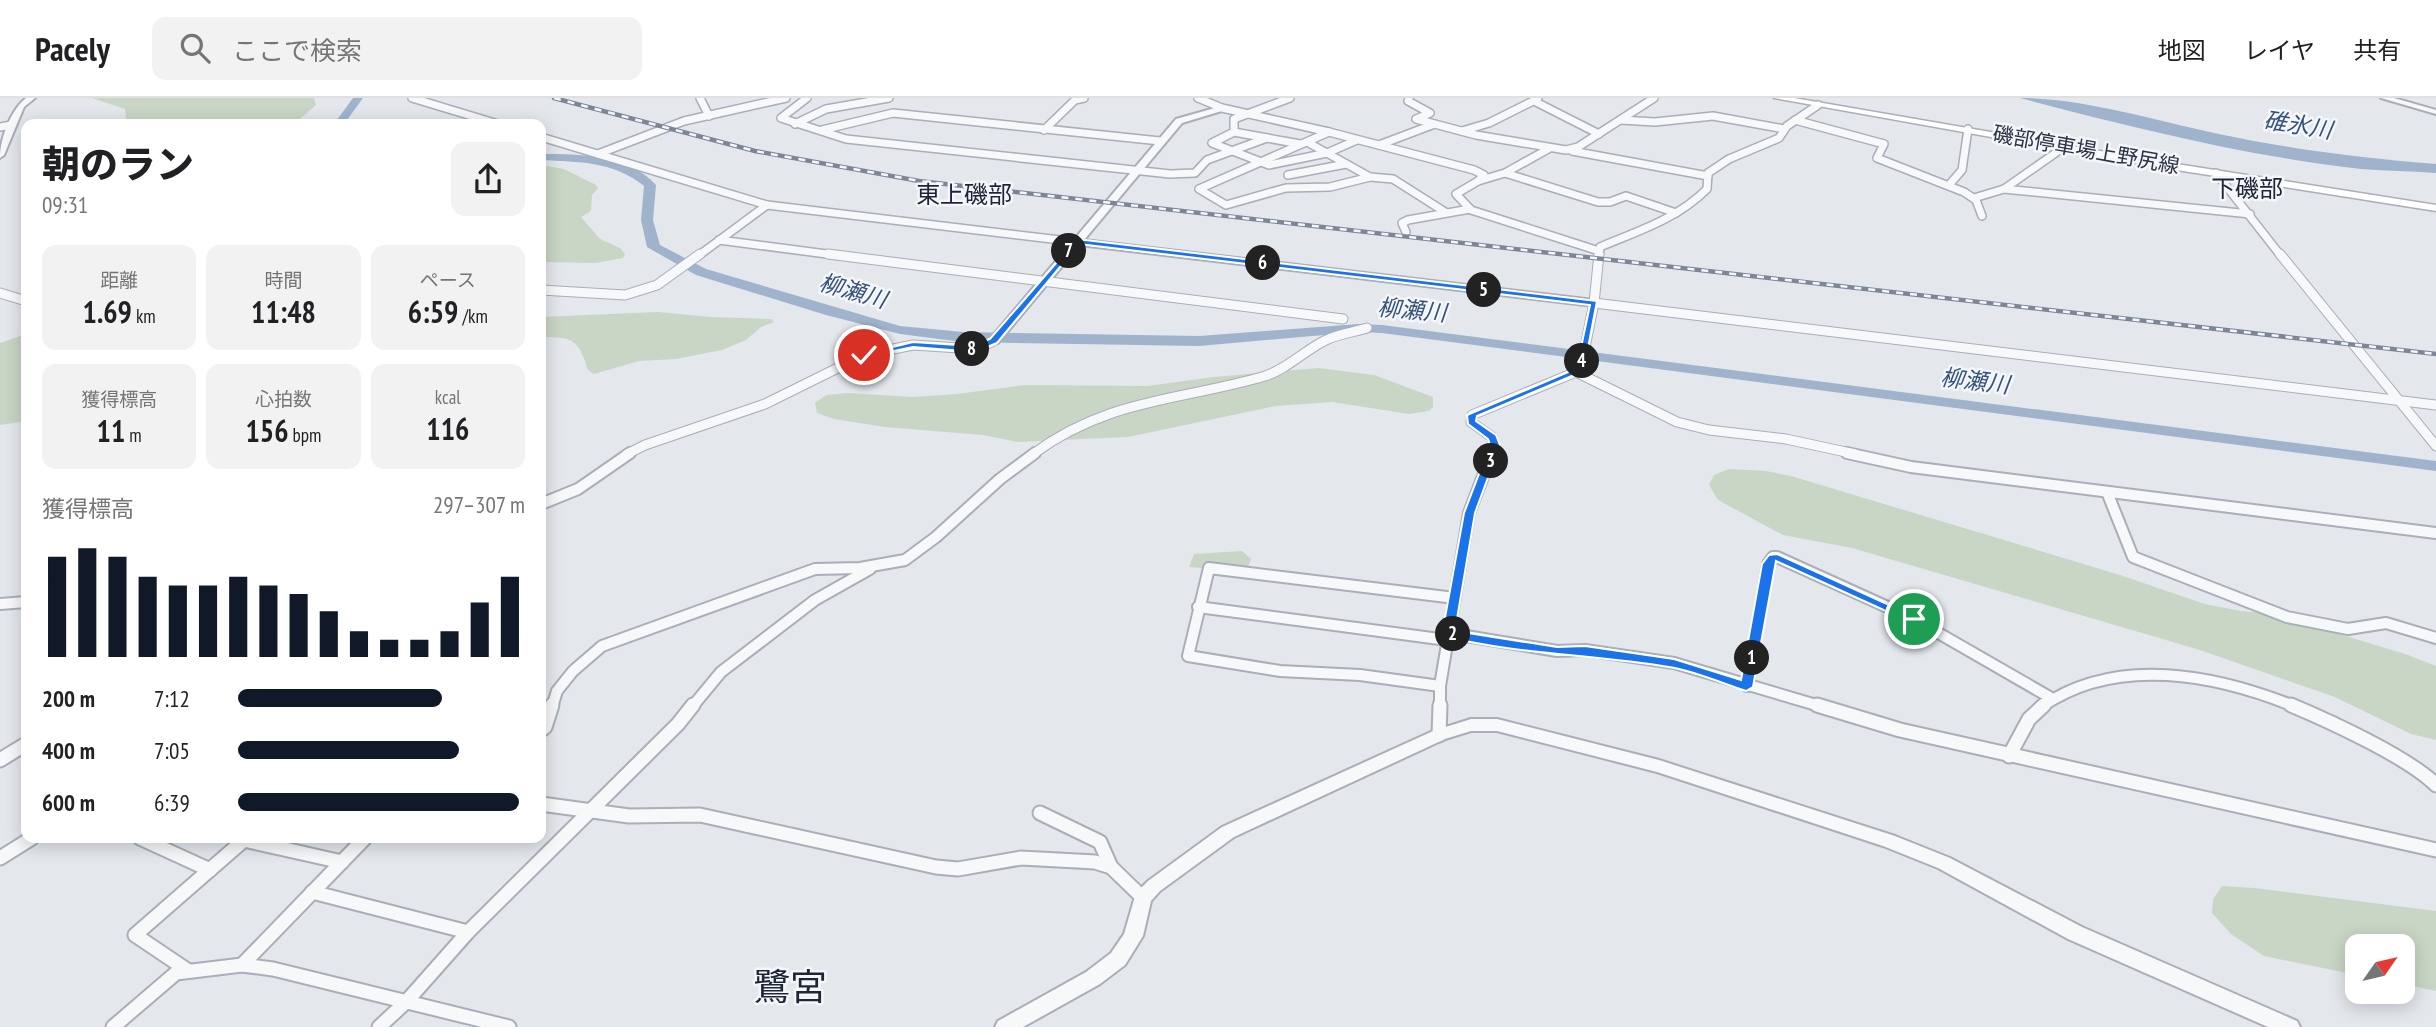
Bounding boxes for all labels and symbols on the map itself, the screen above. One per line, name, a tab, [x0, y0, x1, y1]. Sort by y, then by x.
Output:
water label: 碓氷川	[2262, 105, 2337, 145]
street label: 磯部停車場上野尻線	[1991, 120, 2181, 179]
district label: 下磯部	[2211, 173, 2283, 204]
district label: 東上磯部	[916, 179, 1012, 210]
pin: 7	[1052, 234, 1086, 268]
pin: 6	[1246, 246, 1280, 280]
water label: 柳瀬川	[816, 267, 893, 315]
pin: 5	[1466, 272, 1502, 308]
water label: 柳瀬川	[1376, 292, 1451, 327]
pin	[834, 325, 894, 385]
pin: 8	[954, 331, 990, 366]
pin: 4	[1564, 344, 1600, 378]
water label: 柳瀬川	[1939, 362, 2014, 399]
pin: 3	[1474, 444, 1508, 478]
pin	[1884, 589, 1944, 649]
pin: 2	[1436, 616, 1470, 652]
pin: 1	[1734, 640, 1770, 676]
north arrow	[2345, 934, 2415, 1004]
district label: 鷺宮	[753, 962, 827, 1010]

